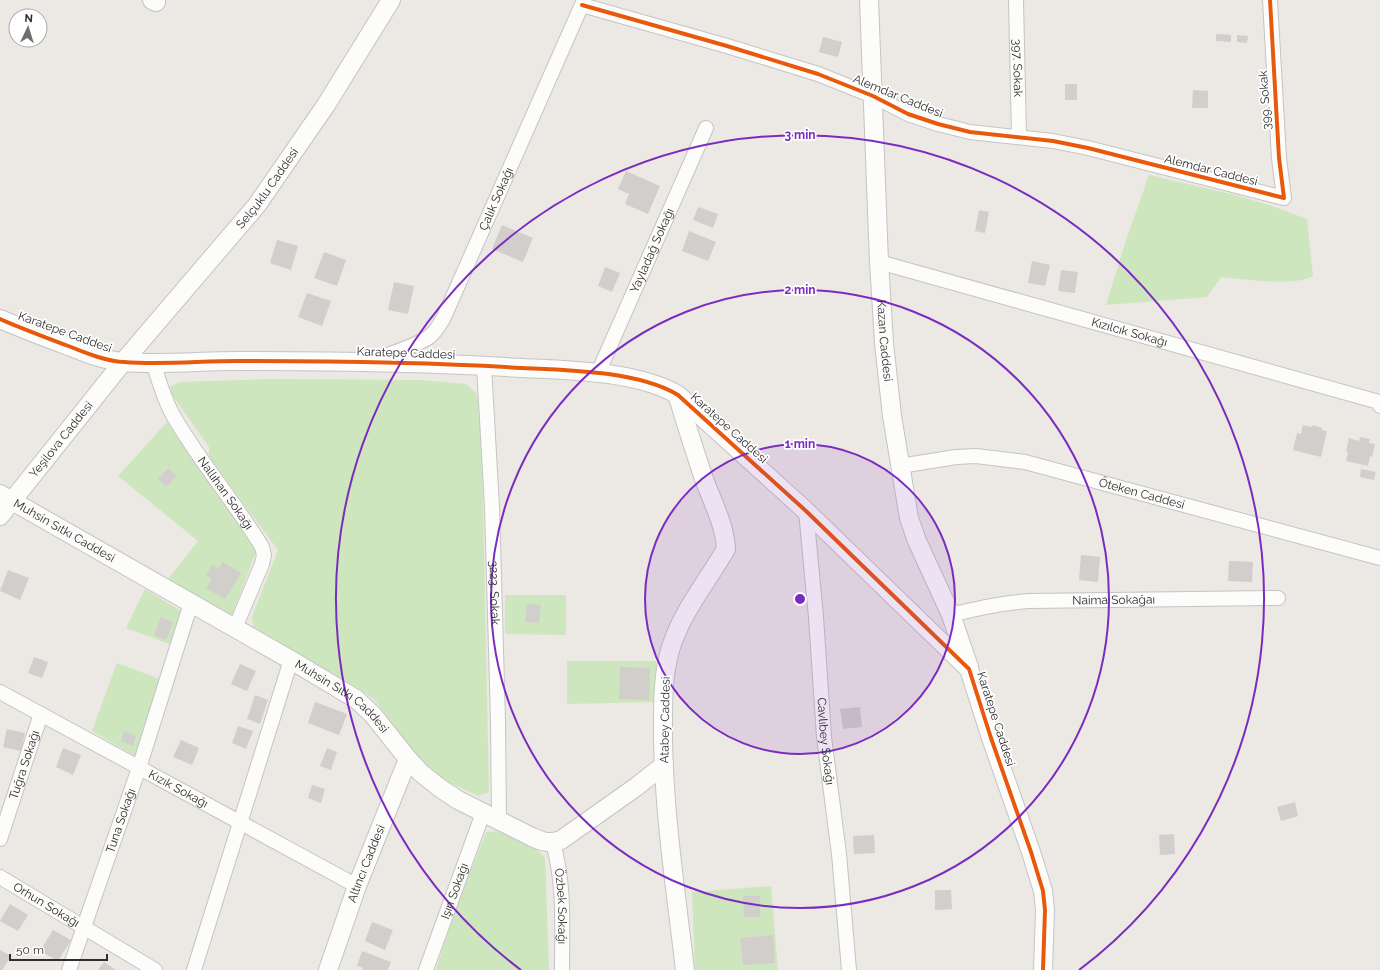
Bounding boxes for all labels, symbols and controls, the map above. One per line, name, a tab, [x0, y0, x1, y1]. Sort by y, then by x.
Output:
north arrow	[8, 8, 48, 48]
text: N	[24, 12, 33, 25]
street label: 397. Sokak	[1010, 39, 1025, 98]
street label: 399. Sokak	[1256, 69, 1274, 130]
street label: Alemdar Caddesi	[851, 72, 945, 120]
text: 3 min	[784, 128, 816, 142]
street label: Selçuklu Caddesi	[233, 145, 301, 231]
street label: Alemdar Caddesi	[1163, 152, 1259, 188]
street label: Çalık Sokağı	[476, 165, 516, 233]
street label: Yayladağ Sokağı	[627, 206, 677, 295]
text: 2 min	[784, 283, 816, 297]
street label: Kazan Caddesi	[874, 299, 895, 382]
street label: Karatepe Caddesi	[16, 309, 114, 355]
street label: Kızılcık Sokağı	[1090, 315, 1169, 349]
street label: Karatepe Caddesi	[357, 344, 455, 362]
street label: Karatepe Caddesi	[688, 390, 770, 466]
street label: Yeşilova Caddesi	[27, 399, 96, 480]
text: 1 min	[785, 437, 815, 451]
street label: Nallıhan Sokağı	[195, 454, 256, 532]
street label: Öteken Caddesi	[1097, 475, 1186, 512]
street label: Muhsin Sıtkı Caddesi	[11, 496, 117, 565]
street label: 3223. Sokak	[487, 560, 502, 626]
centre of rings	[793, 592, 807, 606]
street label: Naima Sokağaı	[1072, 592, 1155, 607]
street label: Muhsin Sıtkı Caddesi	[292, 657, 392, 736]
street label: Karatepe Caddesi	[974, 670, 1018, 768]
street label: Atabey Caddesi	[657, 676, 673, 764]
street label: Cavlıbey Sokağı	[814, 697, 837, 786]
street label: Tuğra Sokağı	[6, 728, 42, 801]
street label: Kızık Sokağı	[146, 767, 211, 811]
street label: Tuna Sokağı	[103, 787, 138, 855]
street label: Altıncı Caddesi	[345, 823, 388, 904]
street label: Işın Sokağı	[438, 861, 471, 921]
street label: Özbek Sokağı	[552, 867, 569, 944]
street label: Orhun Sokağı	[11, 880, 82, 930]
scale bar	[10, 936, 107, 962]
text: 50 m	[16, 943, 44, 957]

